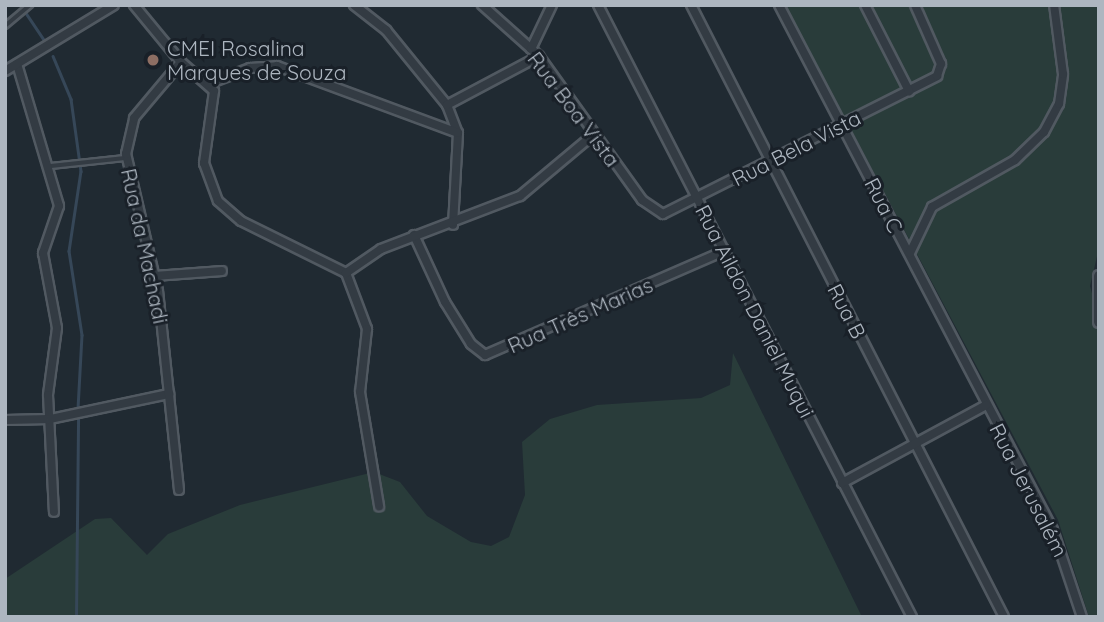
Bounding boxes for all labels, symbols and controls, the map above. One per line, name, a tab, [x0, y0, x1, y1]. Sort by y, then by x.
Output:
place label: CMEI Rosalina Marques de Souza	[167, 35, 346, 85]
street label: Rua Boa Vista	[523, 47, 625, 171]
marker: CMEI Rosalina Marques de Souza	[145, 52, 161, 68]
street label: Rua Bela Vista	[727, 105, 865, 191]
street label: Rua da Machadi	[116, 166, 174, 326]
street label: Rua C	[860, 173, 908, 237]
street label: Rua Aildon Daniel Muqui	[690, 200, 820, 422]
street label: Rua Três Marias	[504, 272, 656, 358]
street label: Rua B	[823, 279, 871, 343]
street label: Rua Jerusalém	[985, 419, 1073, 561]

